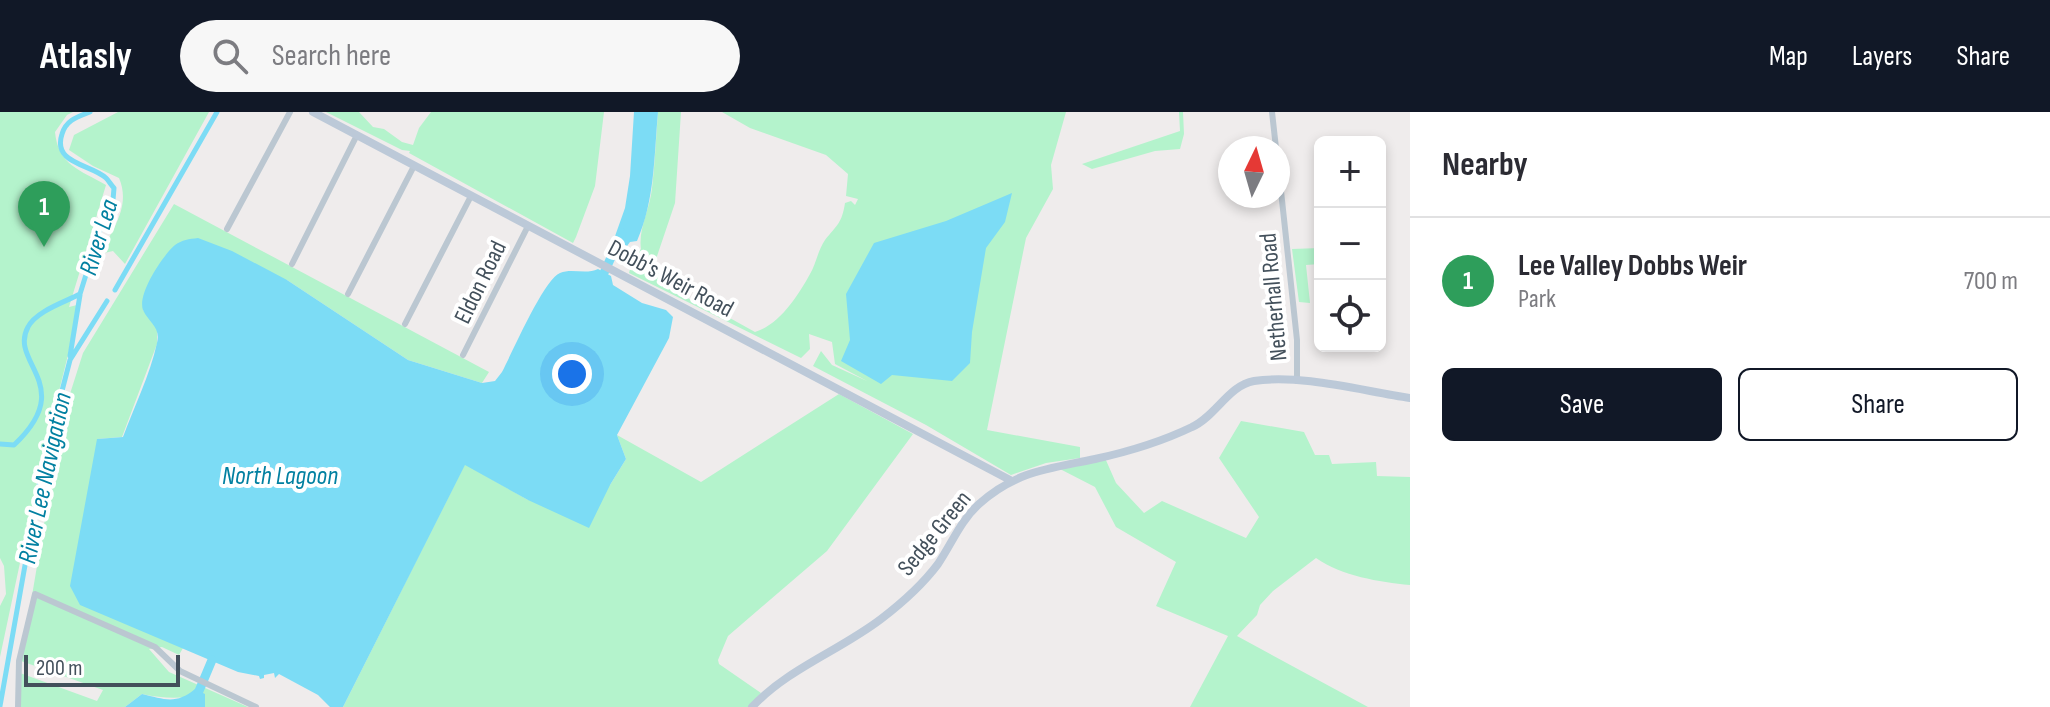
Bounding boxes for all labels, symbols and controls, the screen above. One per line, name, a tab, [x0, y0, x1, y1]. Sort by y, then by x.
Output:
search box	[180, 20, 740, 92]
text: Atlasly	[40, 34, 132, 79]
icon: search	[208, 34, 252, 78]
text: Search here	[272, 38, 391, 74]
text: Map	[1769, 40, 1808, 73]
text: Layers	[1852, 40, 1912, 73]
text: Share	[1956, 40, 2010, 73]
north arrow	[1218, 136, 1290, 208]
map controls	[1314, 136, 1386, 352]
button: +	[1314, 136, 1386, 208]
text: Nearby	[1442, 144, 1528, 185]
pin: 1	[18, 181, 70, 247]
water label: River Lea	[73, 195, 126, 279]
button: −	[1314, 208, 1386, 280]
street label: Netherhall Road	[1253, 232, 1294, 362]
street label: Dobb's Weir Road	[603, 233, 738, 324]
street label: Eldon Road	[448, 236, 513, 328]
text: Lee Valley Dobbs Weir	[1518, 248, 1747, 284]
text: 1	[1463, 266, 1473, 297]
text: 700 m	[1964, 266, 2018, 297]
button: locate	[1314, 280, 1386, 352]
text: Park	[1518, 284, 1556, 315]
your location	[552, 354, 592, 394]
button: Save	[1442, 368, 1722, 441]
button: Share	[1738, 368, 2018, 441]
water label: River Lee Navigation	[12, 390, 79, 567]
water label: North Lagoon	[222, 461, 338, 492]
street label: Sedge Green	[891, 485, 977, 582]
scale bar	[24, 651, 180, 687]
text: 200 m	[36, 655, 82, 682]

